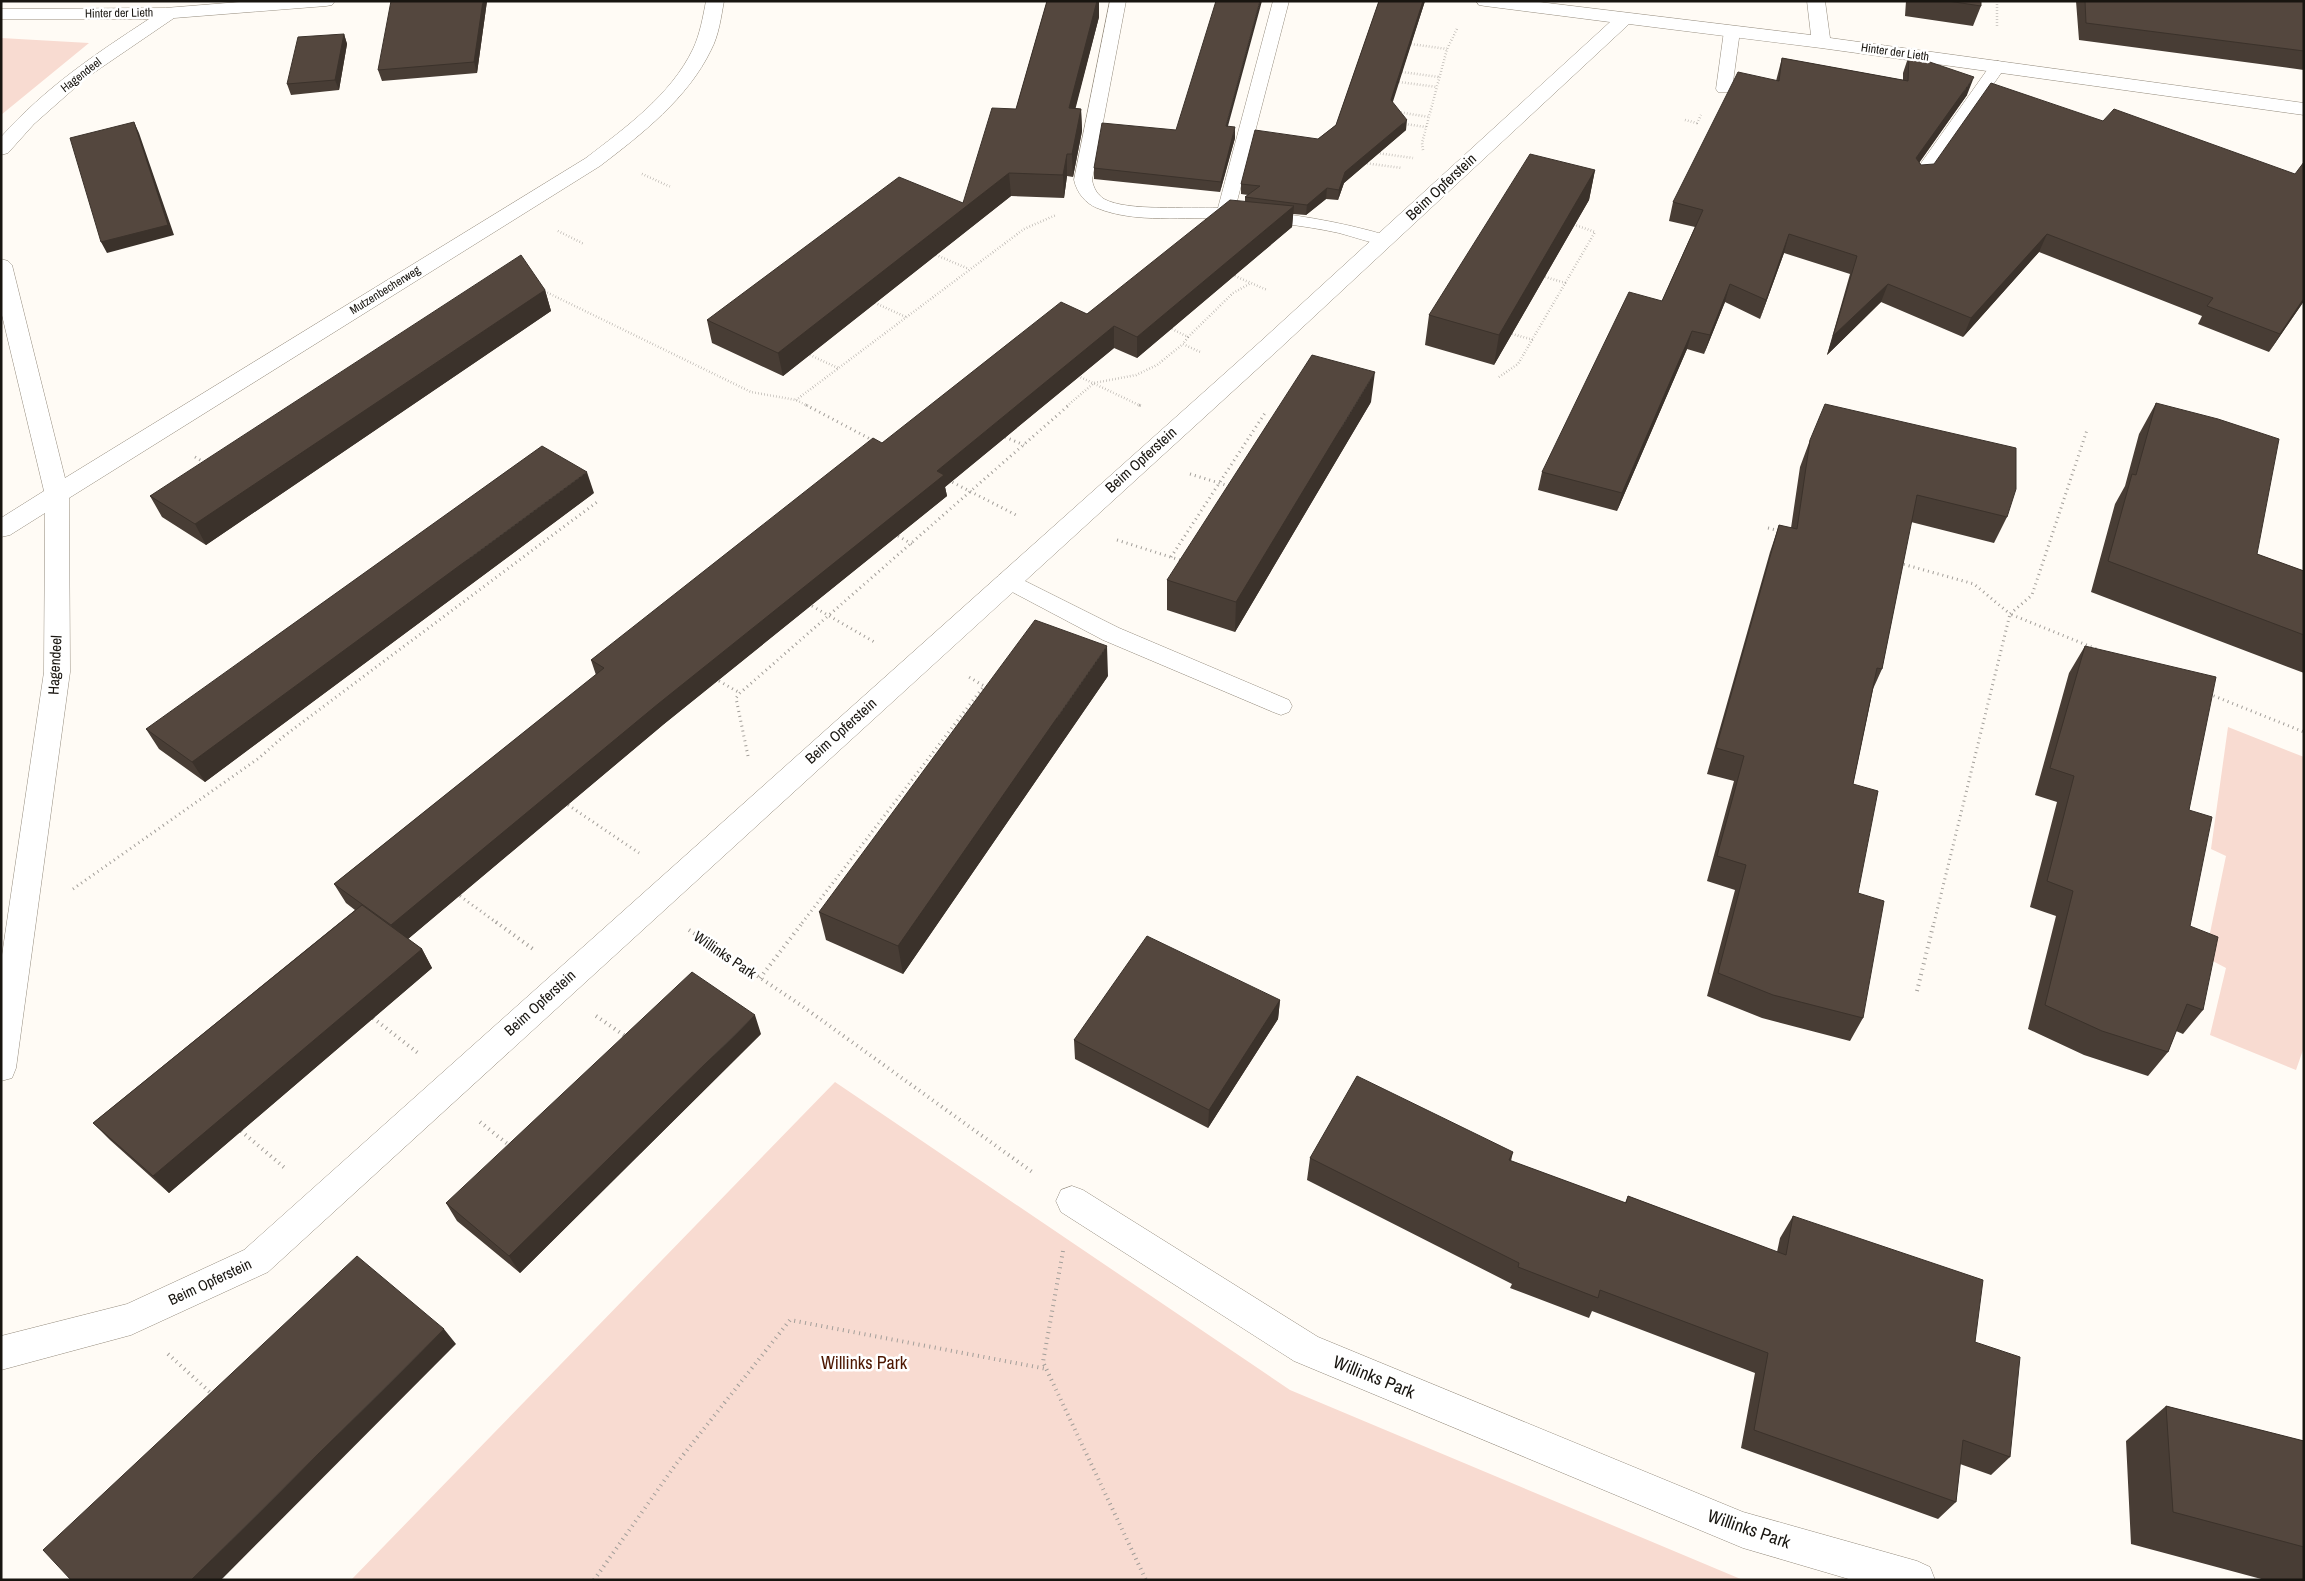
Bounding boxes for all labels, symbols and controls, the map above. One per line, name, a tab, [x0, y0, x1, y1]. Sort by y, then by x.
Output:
street label: Hinter der Lieth	[85, 4, 153, 22]
street label: Hinter der Lieth	[1860, 39, 1930, 65]
street label: Hagendeel	[57, 54, 105, 96]
street label: Beim Opferstein	[1401, 148, 1481, 225]
street label: Mutzenbecherweg	[347, 262, 424, 318]
street label: Beim Opferstein	[1100, 422, 1181, 497]
street label: Hagendeel	[42, 635, 67, 695]
street label: Beim Opferstein	[800, 693, 881, 768]
street label: Willinks Park	[690, 926, 762, 984]
street label: Beim Opferstein	[499, 965, 580, 1040]
street label: Beim Opferstein	[165, 1253, 255, 1310]
street label: Willinks Park	[1330, 1349, 1419, 1404]
park label: Willinks Park	[821, 1350, 908, 1375]
street label: Willinks Park	[1704, 1503, 1795, 1555]

